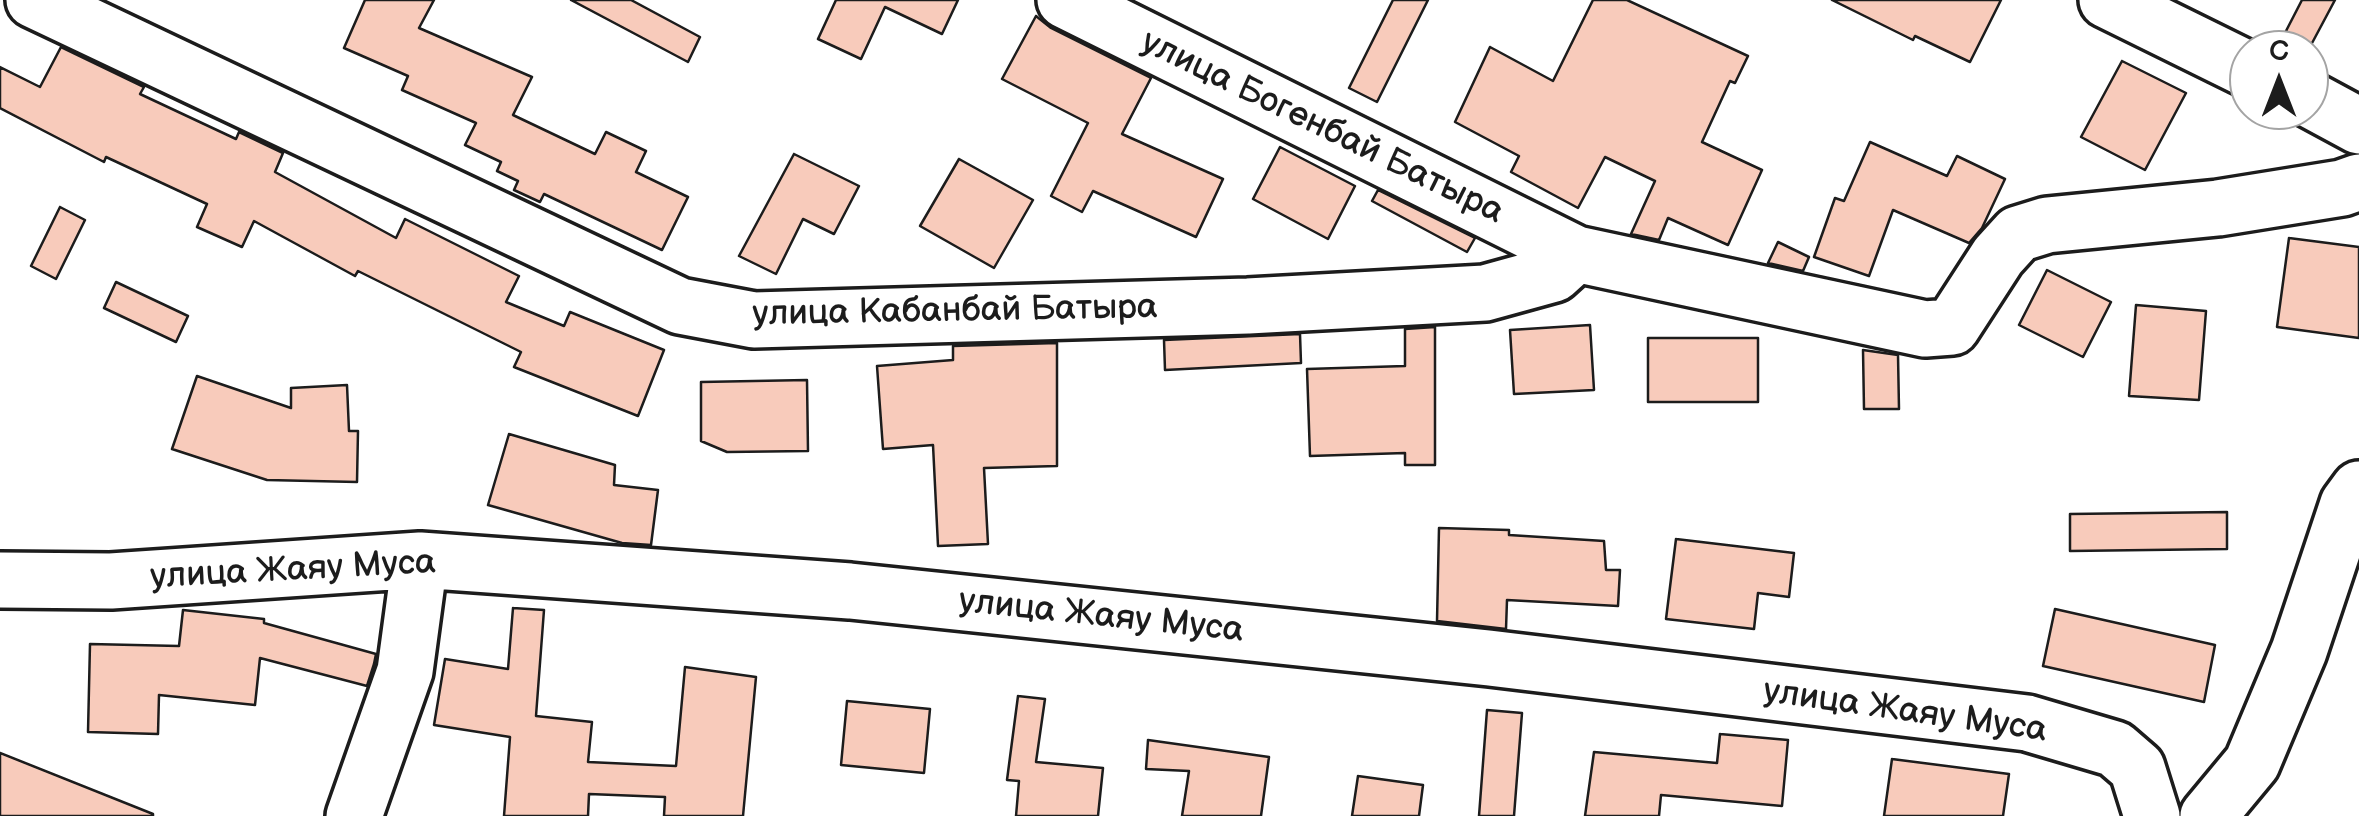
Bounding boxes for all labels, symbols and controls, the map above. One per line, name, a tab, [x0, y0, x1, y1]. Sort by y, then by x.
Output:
street label: улица Богенбай Батыра	[1134, 22, 1510, 234]
north arrow	[2229, 30, 2329, 130]
text: С	[2269, 35, 2289, 68]
street label: улица Кабанбай Батыра	[752, 287, 1158, 337]
street label: улица Жаяу Муса	[149, 543, 437, 599]
street label: улица Жаяу Муса	[957, 581, 1245, 653]
street label: улица Жаяу Муса	[1761, 671, 2049, 753]

